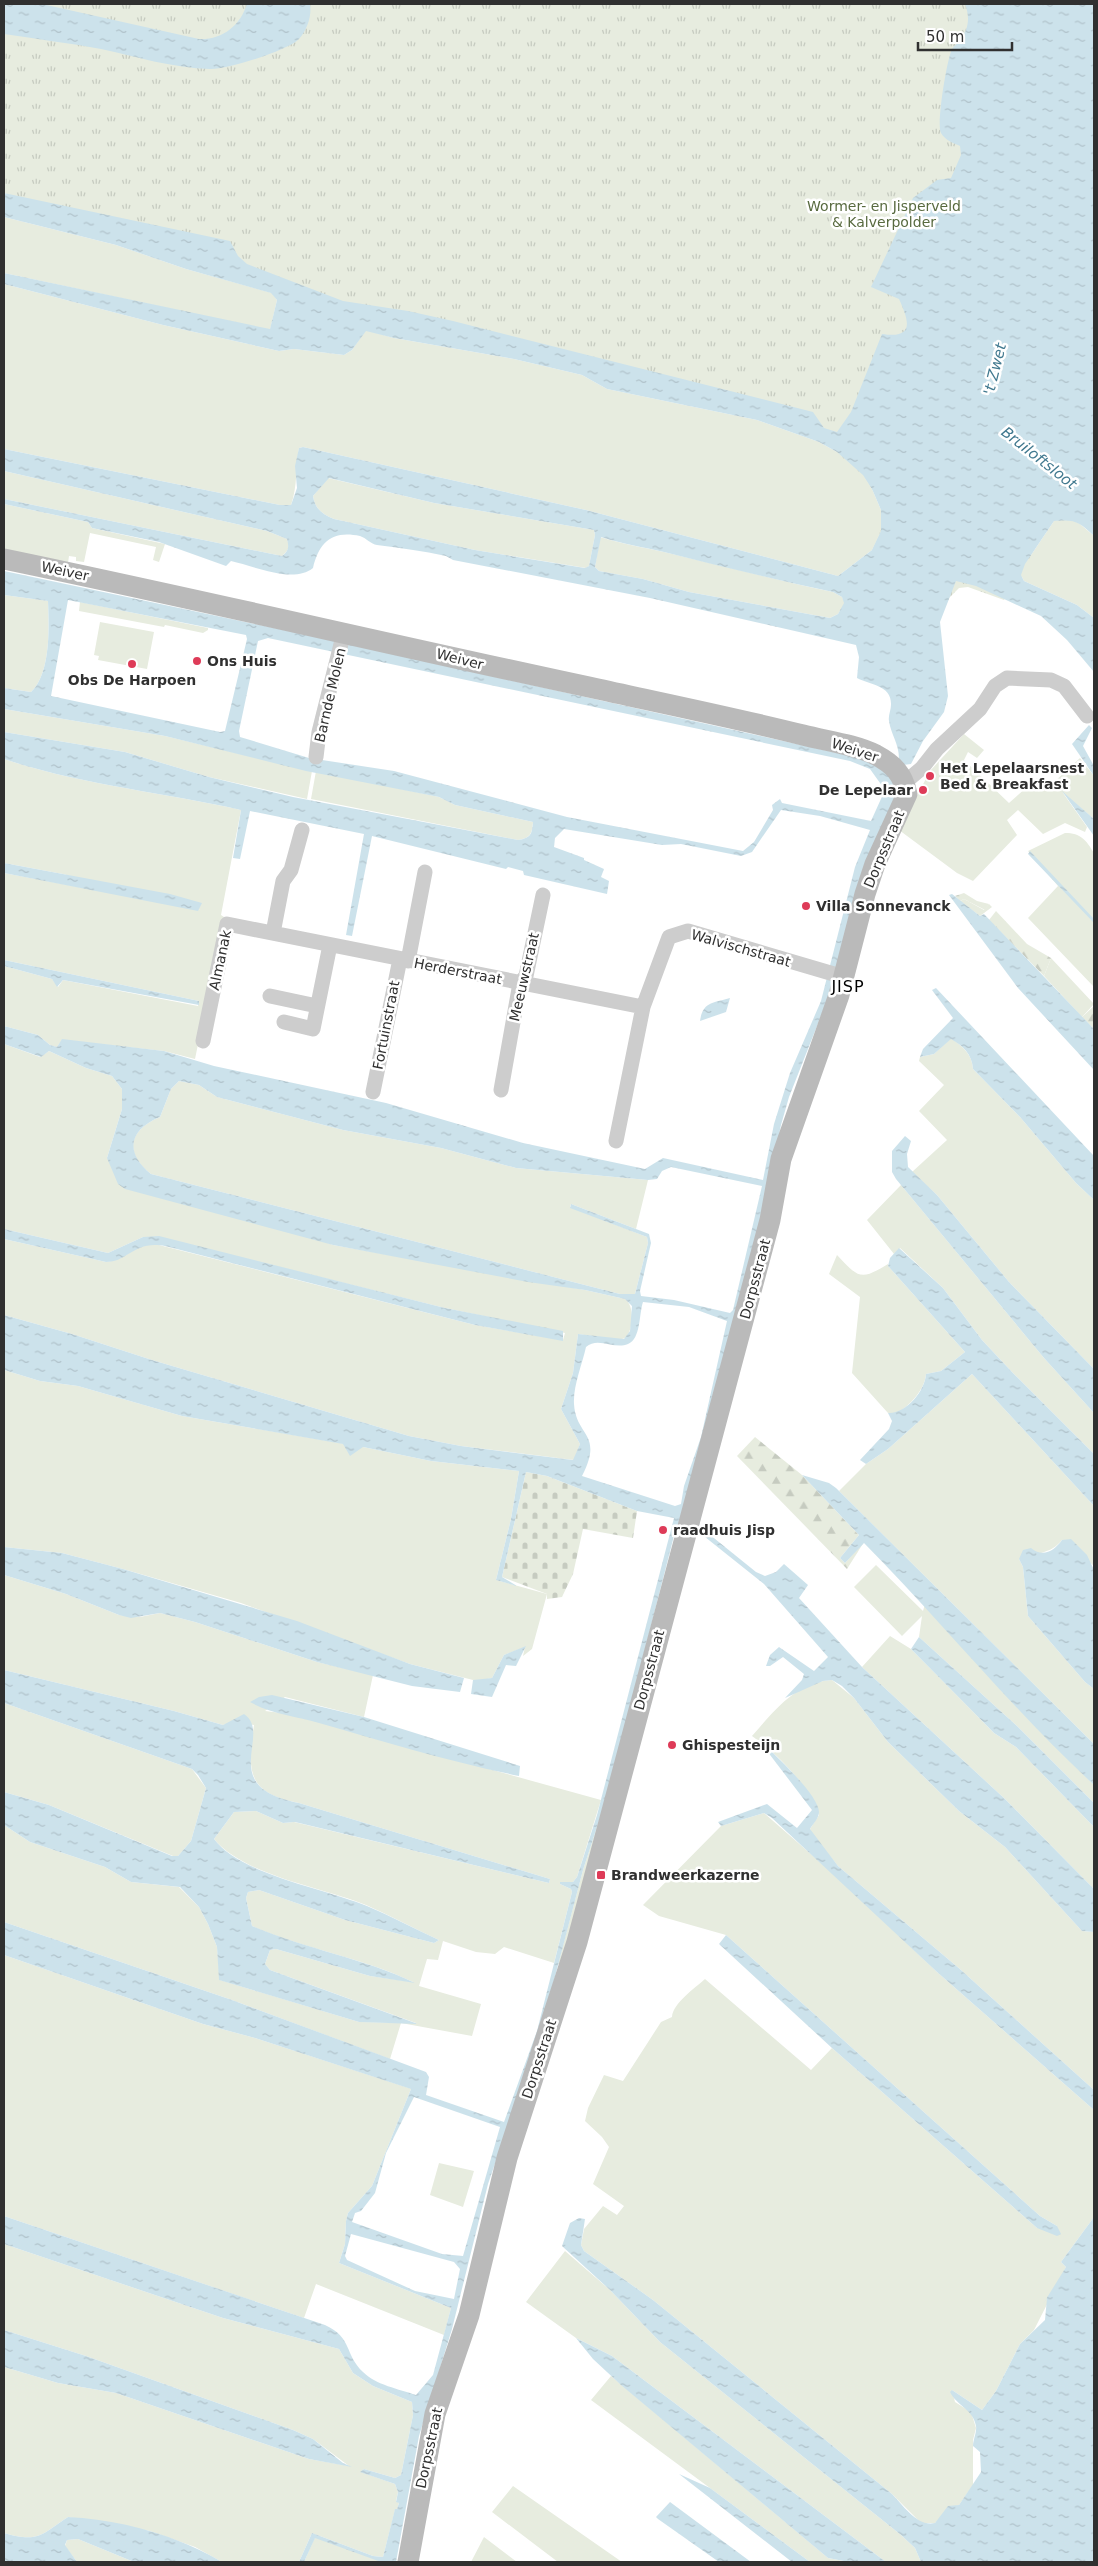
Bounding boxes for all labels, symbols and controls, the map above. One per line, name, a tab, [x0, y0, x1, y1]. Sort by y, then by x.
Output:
scale bar	[918, 20, 1012, 52]
text: 50 m	[926, 28, 964, 46]
park label: Wormer- en Jisperveld & Kalverpolder	[807, 198, 961, 230]
water label: 't Zwet	[980, 340, 1010, 397]
water label: Bruiloftsloot	[998, 423, 1081, 494]
street label: Weiver	[40, 558, 90, 584]
street label: Weiver	[435, 645, 486, 673]
street label: Barnde Molen	[311, 646, 349, 744]
place label: Ons Huis	[207, 653, 277, 669]
marker: Ons Huis	[191, 655, 203, 667]
marker: Obs De Harpoen	[126, 658, 138, 670]
place label: Obs De Harpoen	[68, 672, 196, 688]
street label: Weiver	[830, 735, 881, 765]
place label: Het Lepelaarsnest Bed & Breakfast	[940, 760, 1084, 792]
marker: Het Lepelaarsnest Bed & Breakfast	[924, 770, 936, 782]
place label: De Lepelaar	[818, 782, 913, 798]
marker: De Lepelaar	[917, 784, 929, 796]
street label: Dorpsstraat	[861, 807, 908, 890]
place label: Villa Sonnevanck	[816, 898, 951, 914]
marker: Villa Sonnevanck	[800, 900, 812, 912]
street label: Walvischstraat	[689, 926, 793, 970]
street label: Almanak	[206, 928, 234, 992]
street label: Meeuwstraat	[506, 930, 542, 1023]
street label: Herderstraat	[413, 955, 504, 987]
district label: JISP	[830, 977, 865, 996]
street label: Fortuinstraat	[370, 979, 403, 1071]
street label: Dorpsstraat	[737, 1237, 774, 1321]
place label: raadhuis Jisp	[673, 1522, 775, 1538]
marker: raadhuis Jisp	[657, 1524, 669, 1536]
street label: Dorpsstraat	[631, 1628, 668, 1712]
place label: Ghispesteijn	[682, 1737, 780, 1753]
marker: Ghispesteijn	[666, 1739, 678, 1751]
place label: Brandweerkazerne	[611, 1867, 760, 1883]
marker: Brandweerkazerne	[595, 1869, 607, 1881]
street label: Dorpsstraat	[519, 2017, 560, 2101]
street label: Dorpsstraat	[413, 2406, 446, 2490]

